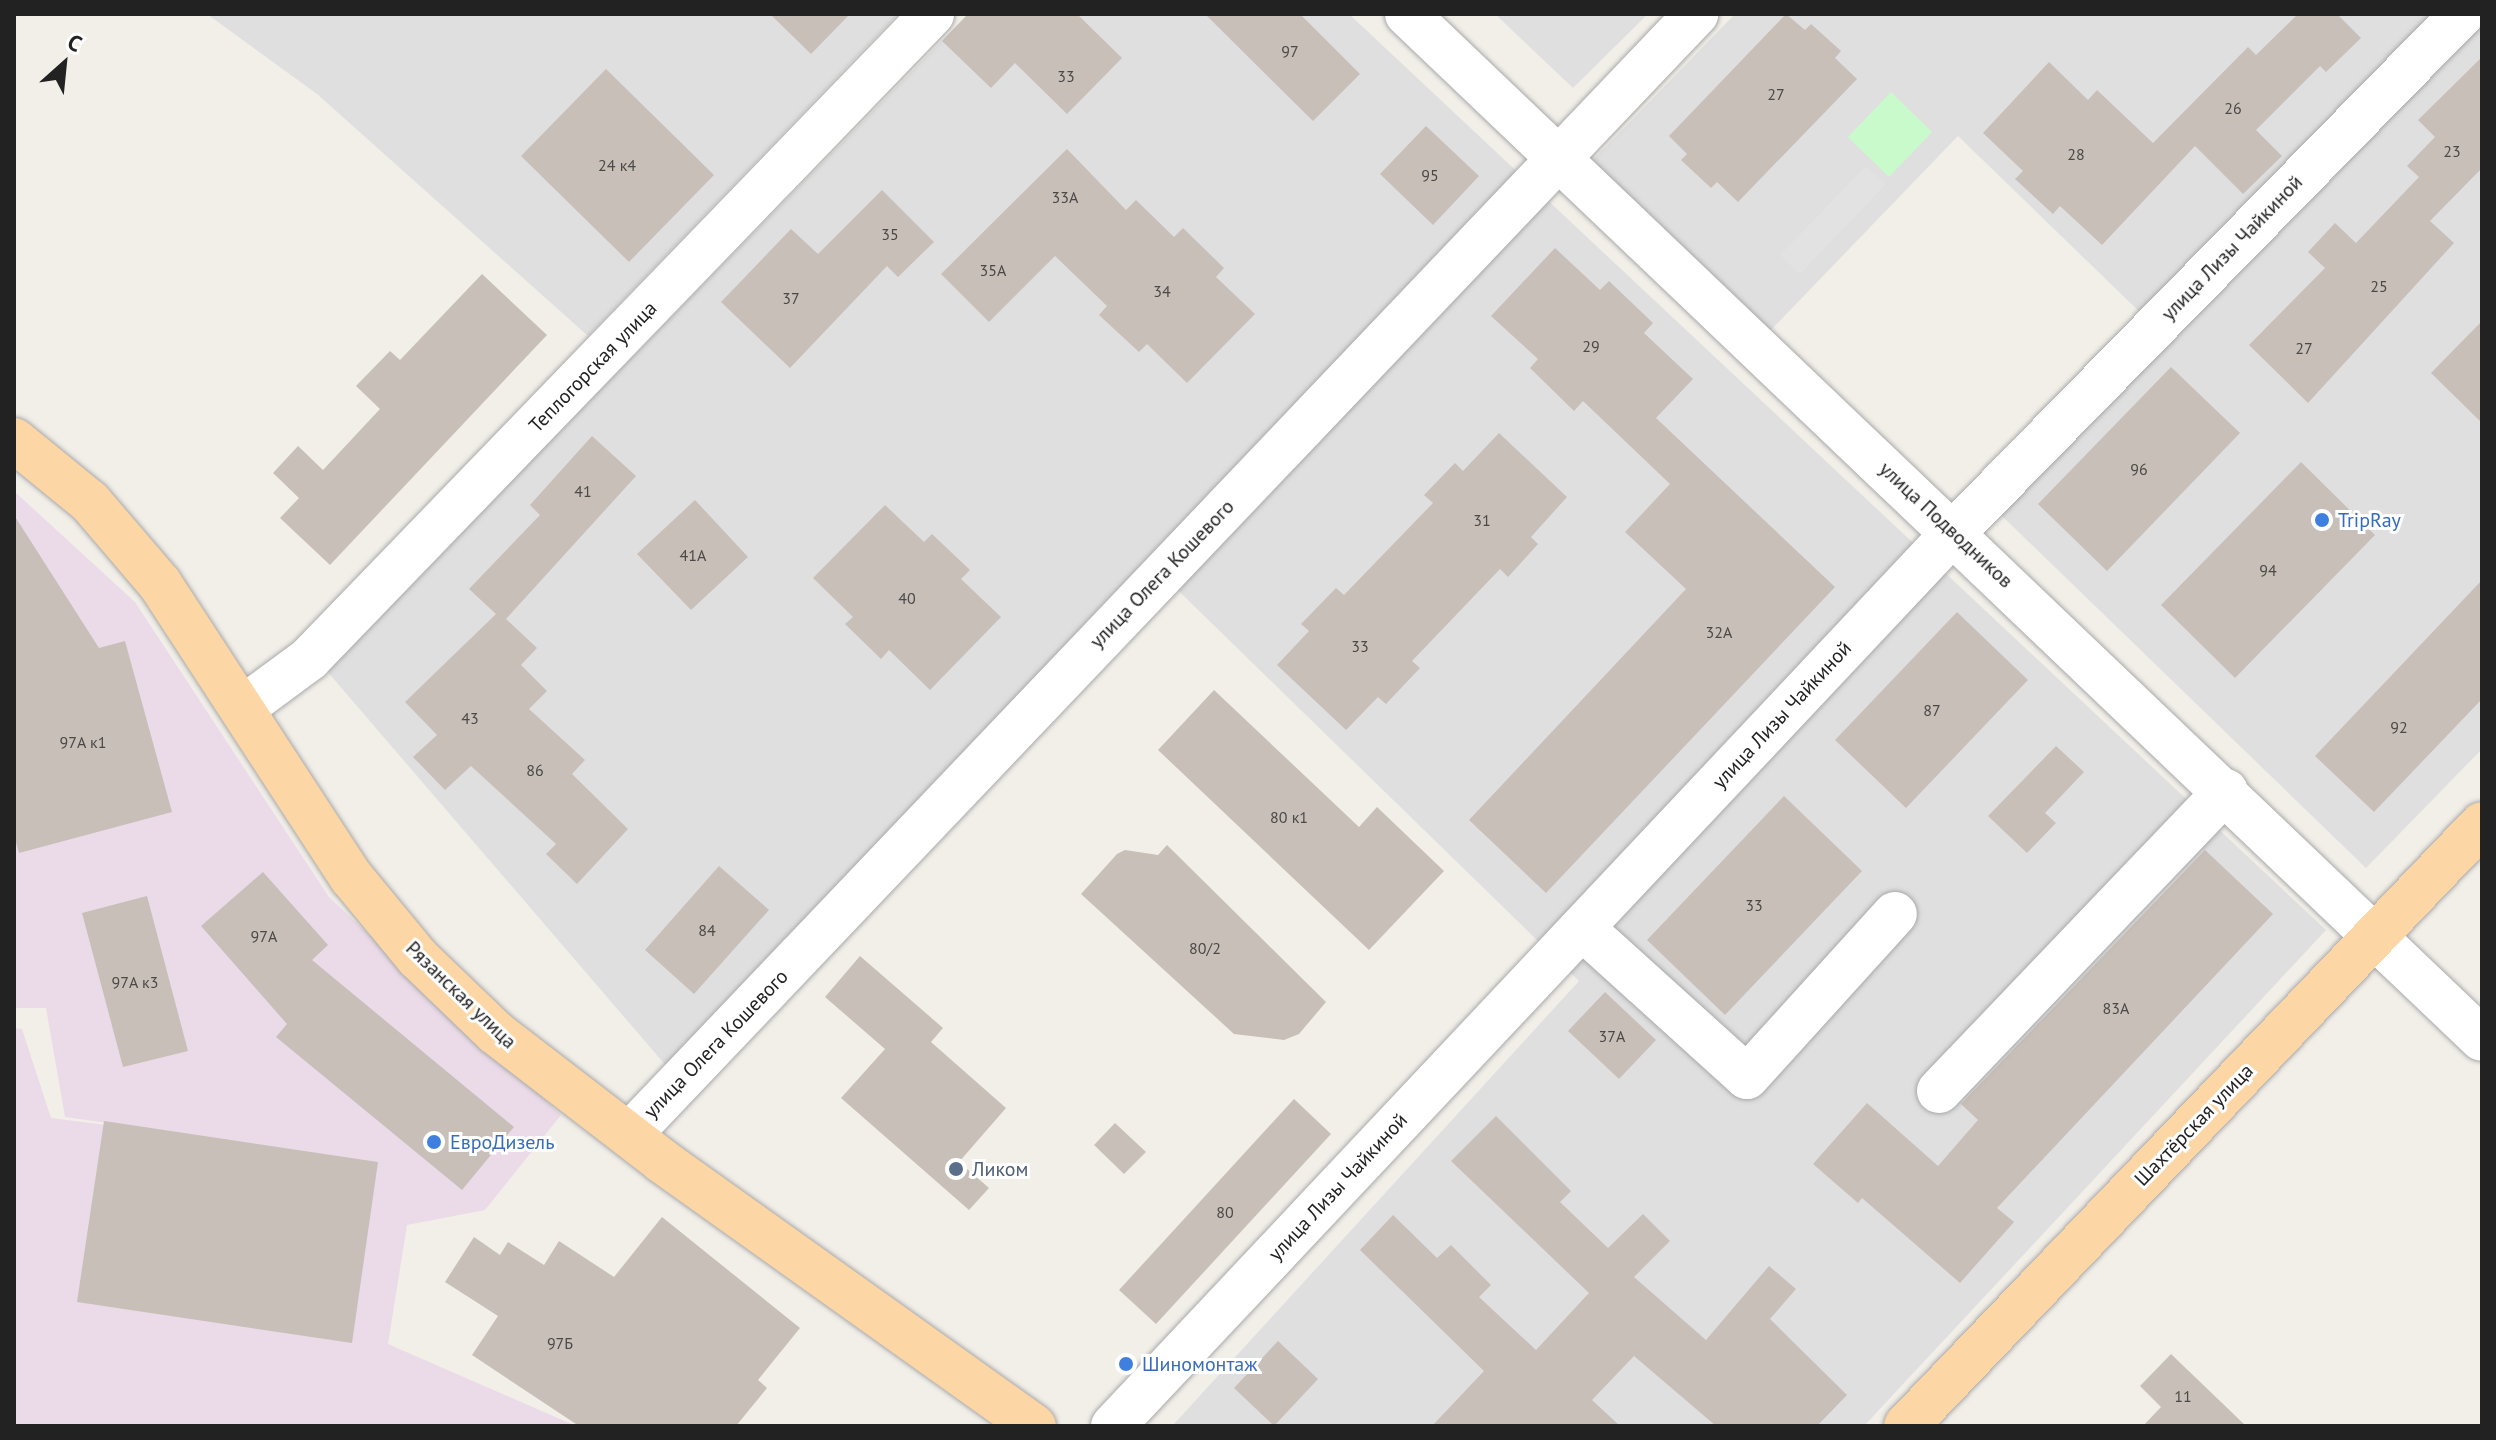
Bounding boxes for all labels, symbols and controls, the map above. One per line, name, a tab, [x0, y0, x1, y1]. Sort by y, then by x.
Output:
north arrow	[24, 24, 104, 104]
text: С	[63, 27, 87, 58]
house number: 97	[1281, 41, 1299, 61]
house number: 33	[1057, 66, 1075, 86]
house number: 27	[1767, 84, 1785, 104]
house number: 26	[2224, 98, 2242, 118]
house number: 23	[2443, 141, 2461, 161]
house number: 28	[2067, 144, 2085, 164]
house number: 24 к4	[598, 155, 636, 175]
house number: 95	[1421, 165, 1439, 185]
street label: улица Лизы Чайкиной	[2156, 170, 2308, 326]
house number: 33А	[1052, 187, 1078, 207]
house number: 35	[881, 224, 899, 244]
house number: 35А	[980, 260, 1006, 280]
house number: 25	[2370, 276, 2388, 296]
house number: 34	[1153, 281, 1171, 301]
house number: 37	[782, 288, 800, 308]
street label: Теплогорская улица	[524, 296, 662, 438]
house number: 29	[1582, 336, 1600, 356]
house number: 27	[2295, 338, 2313, 358]
street label: улица Подводников	[1874, 457, 2018, 593]
house number: 96	[2130, 459, 2148, 479]
house number: 41	[574, 481, 592, 501]
street label: улица Олега Кошевого	[1085, 495, 1239, 653]
place label: TripRay	[2338, 508, 2401, 532]
house number: 31	[1473, 510, 1491, 530]
marker: TripRay	[2313, 511, 2331, 529]
house number: 41А	[680, 545, 706, 565]
house number: 94	[2259, 560, 2277, 580]
house number: 40	[898, 588, 916, 608]
house number: 32А	[1706, 622, 1732, 642]
house number: 33	[1351, 636, 1369, 656]
street label: улица Лизы Чайкиной	[1707, 636, 1857, 794]
house number: 87	[1923, 700, 1941, 720]
house number: 43	[461, 708, 479, 728]
house number: 92	[2390, 717, 2408, 737]
house number: 97А к1	[59, 732, 107, 752]
house number: 86	[526, 760, 544, 780]
house number: 80 к1	[1270, 807, 1308, 827]
house number: 33	[1745, 895, 1763, 915]
house number: 84	[698, 920, 716, 940]
house number: 97А	[251, 926, 277, 946]
street label: Рязанская улица	[401, 936, 521, 1054]
house number: 80/2	[1189, 938, 1221, 958]
street label: улица Олега Кошевого	[639, 965, 793, 1123]
house number: 97А к3	[111, 972, 159, 992]
house number: 83А	[2103, 998, 2129, 1018]
house number: 37А	[1599, 1026, 1625, 1046]
street label: Шахтёрская улица	[2130, 1059, 2258, 1191]
street label: улица Лизы Чайкиной	[1263, 1108, 1413, 1266]
place label: ЕвроДизель	[450, 1130, 554, 1154]
marker: ЕвроДизель	[425, 1133, 443, 1151]
place label: Ликом	[972, 1157, 1028, 1181]
marker: Ликом	[947, 1160, 965, 1178]
house number: 80	[1216, 1202, 1234, 1222]
house number: 97Б	[547, 1333, 573, 1353]
place label: Шиномонтаж	[1142, 1352, 1257, 1376]
marker: Шиномонтаж	[1117, 1355, 1135, 1373]
house number: 11	[2174, 1386, 2192, 1406]

